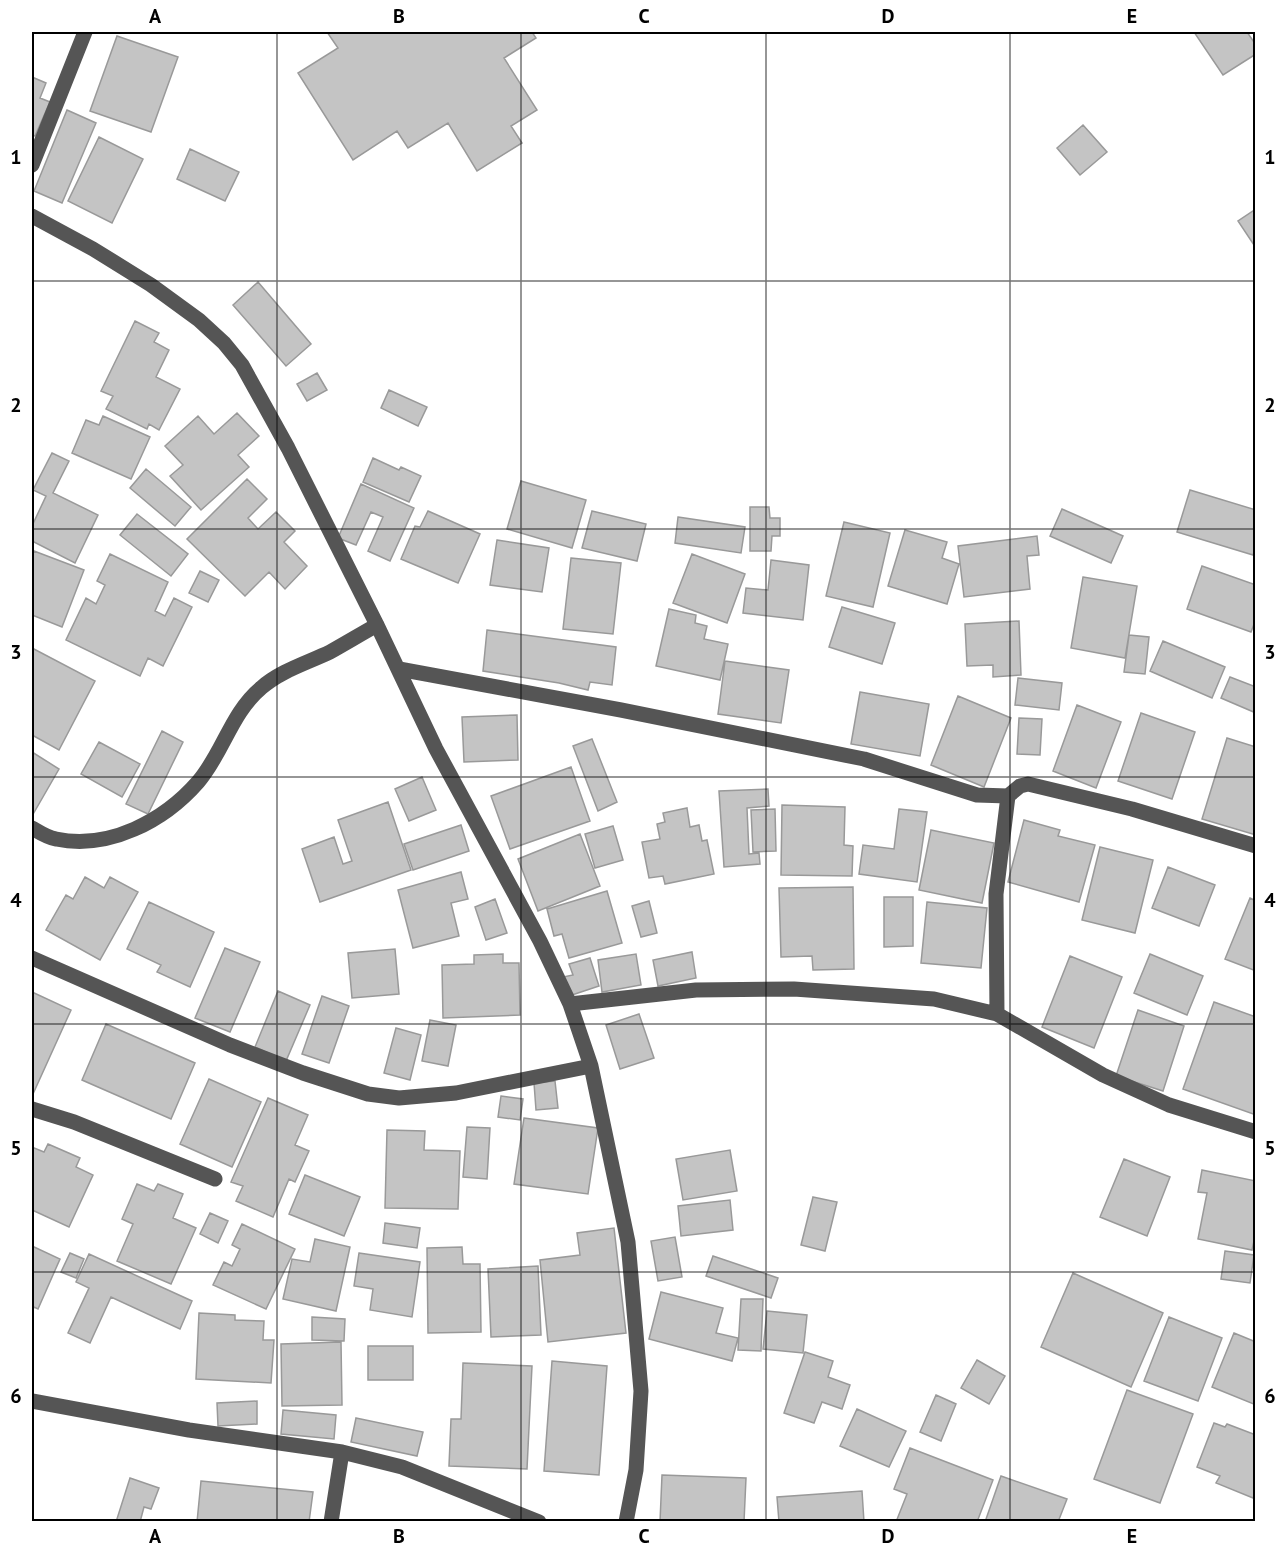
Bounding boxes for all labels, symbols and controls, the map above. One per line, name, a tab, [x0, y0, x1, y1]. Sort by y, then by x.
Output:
text: A	[149, 3, 162, 29]
text: B	[393, 3, 405, 29]
text: C	[638, 3, 650, 29]
text: D	[882, 3, 895, 29]
text: E	[1127, 3, 1137, 29]
text: 1	[10, 144, 22, 170]
text: 1	[1264, 144, 1276, 170]
text: 2	[10, 392, 22, 418]
text: 2	[1264, 392, 1276, 418]
text: 3	[10, 639, 22, 665]
text: 3	[1264, 639, 1276, 665]
text: 4	[10, 887, 22, 913]
text: 4	[1264, 887, 1276, 913]
text: 5	[10, 1135, 22, 1161]
text: 5	[1264, 1135, 1276, 1161]
text: 6	[10, 1383, 22, 1409]
text: 6	[1264, 1383, 1276, 1409]
text: A	[149, 1523, 162, 1549]
text: B	[393, 1523, 405, 1549]
text: C	[638, 1523, 650, 1549]
text: D	[882, 1523, 895, 1549]
text: E	[1127, 1523, 1137, 1549]

